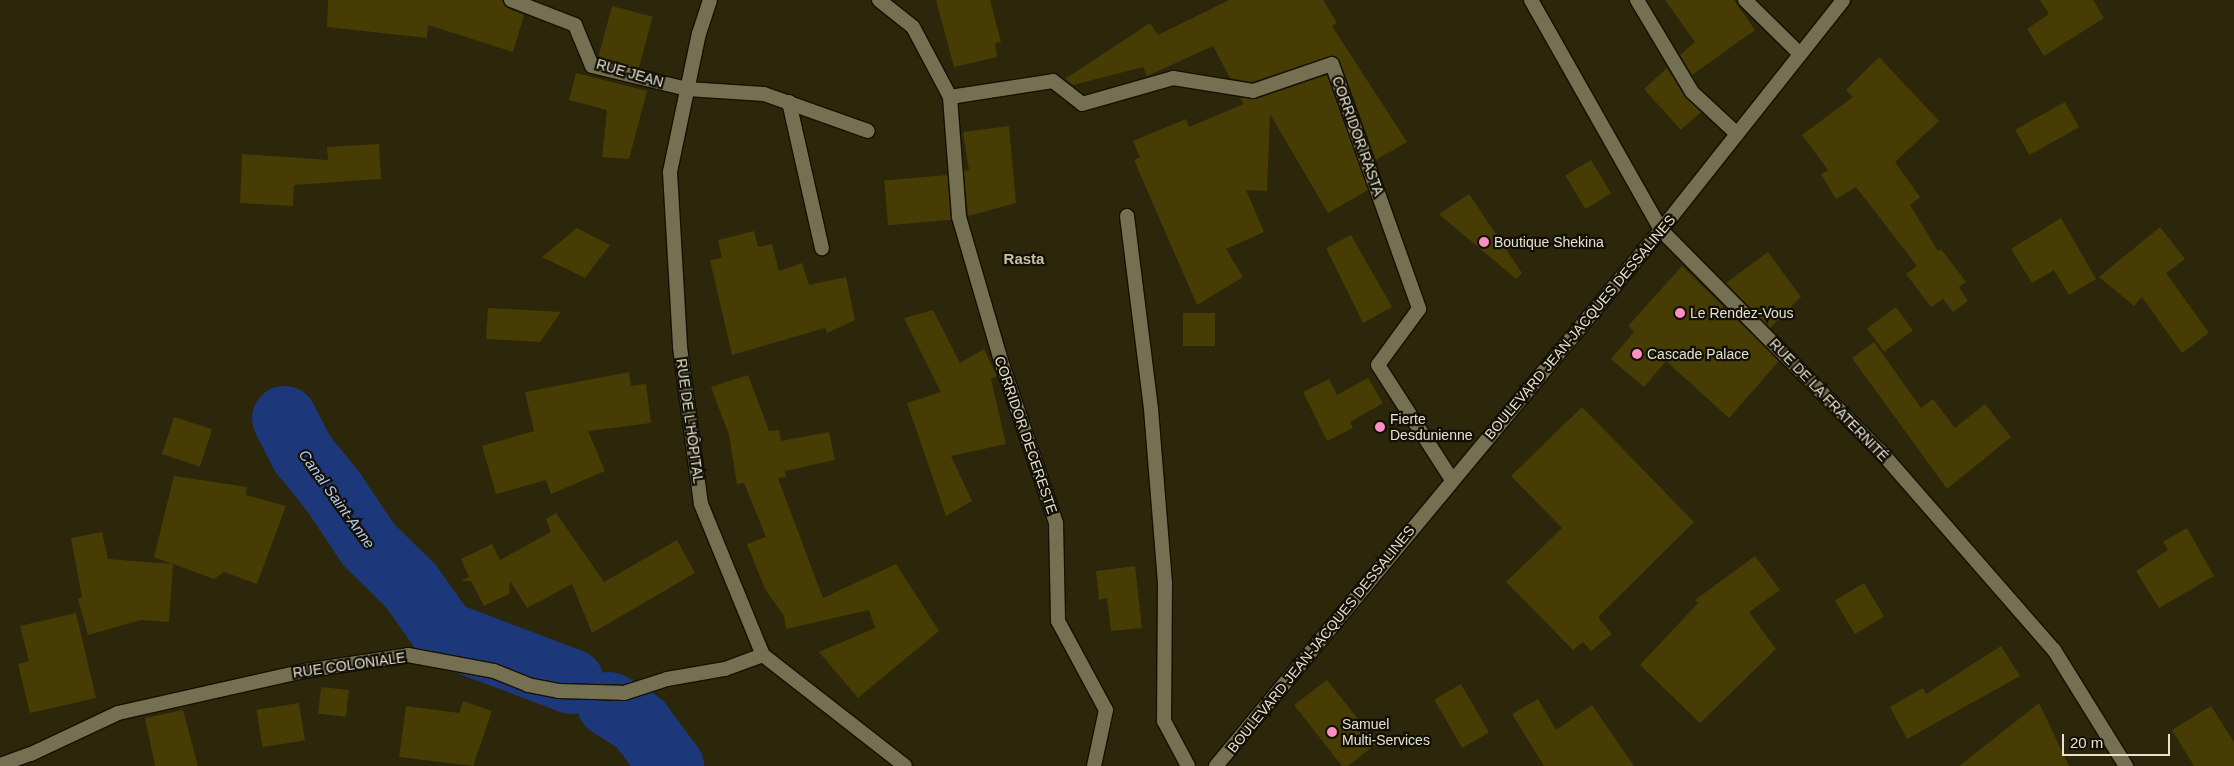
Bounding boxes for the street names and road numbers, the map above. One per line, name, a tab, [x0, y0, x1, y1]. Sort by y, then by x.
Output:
street label: RUE JEAN	[594, 55, 666, 91]
street label: CORRIDOR RASTA	[1329, 74, 1387, 198]
street label: BOULEVARD JEAN-JACQUES DESSALINES	[1481, 211, 1679, 443]
street label: RUE DE LA FRATERNITÉ	[1766, 335, 1892, 465]
street label: CORRIDOR DECERESTE	[991, 354, 1061, 516]
street label: RUE DE L'HÔPITAL	[673, 357, 707, 485]
street label: BOULEVARD JEAN-JACQUES DESSALINES	[1224, 522, 1418, 756]
street label: RUE COLONIALE	[292, 649, 406, 681]

